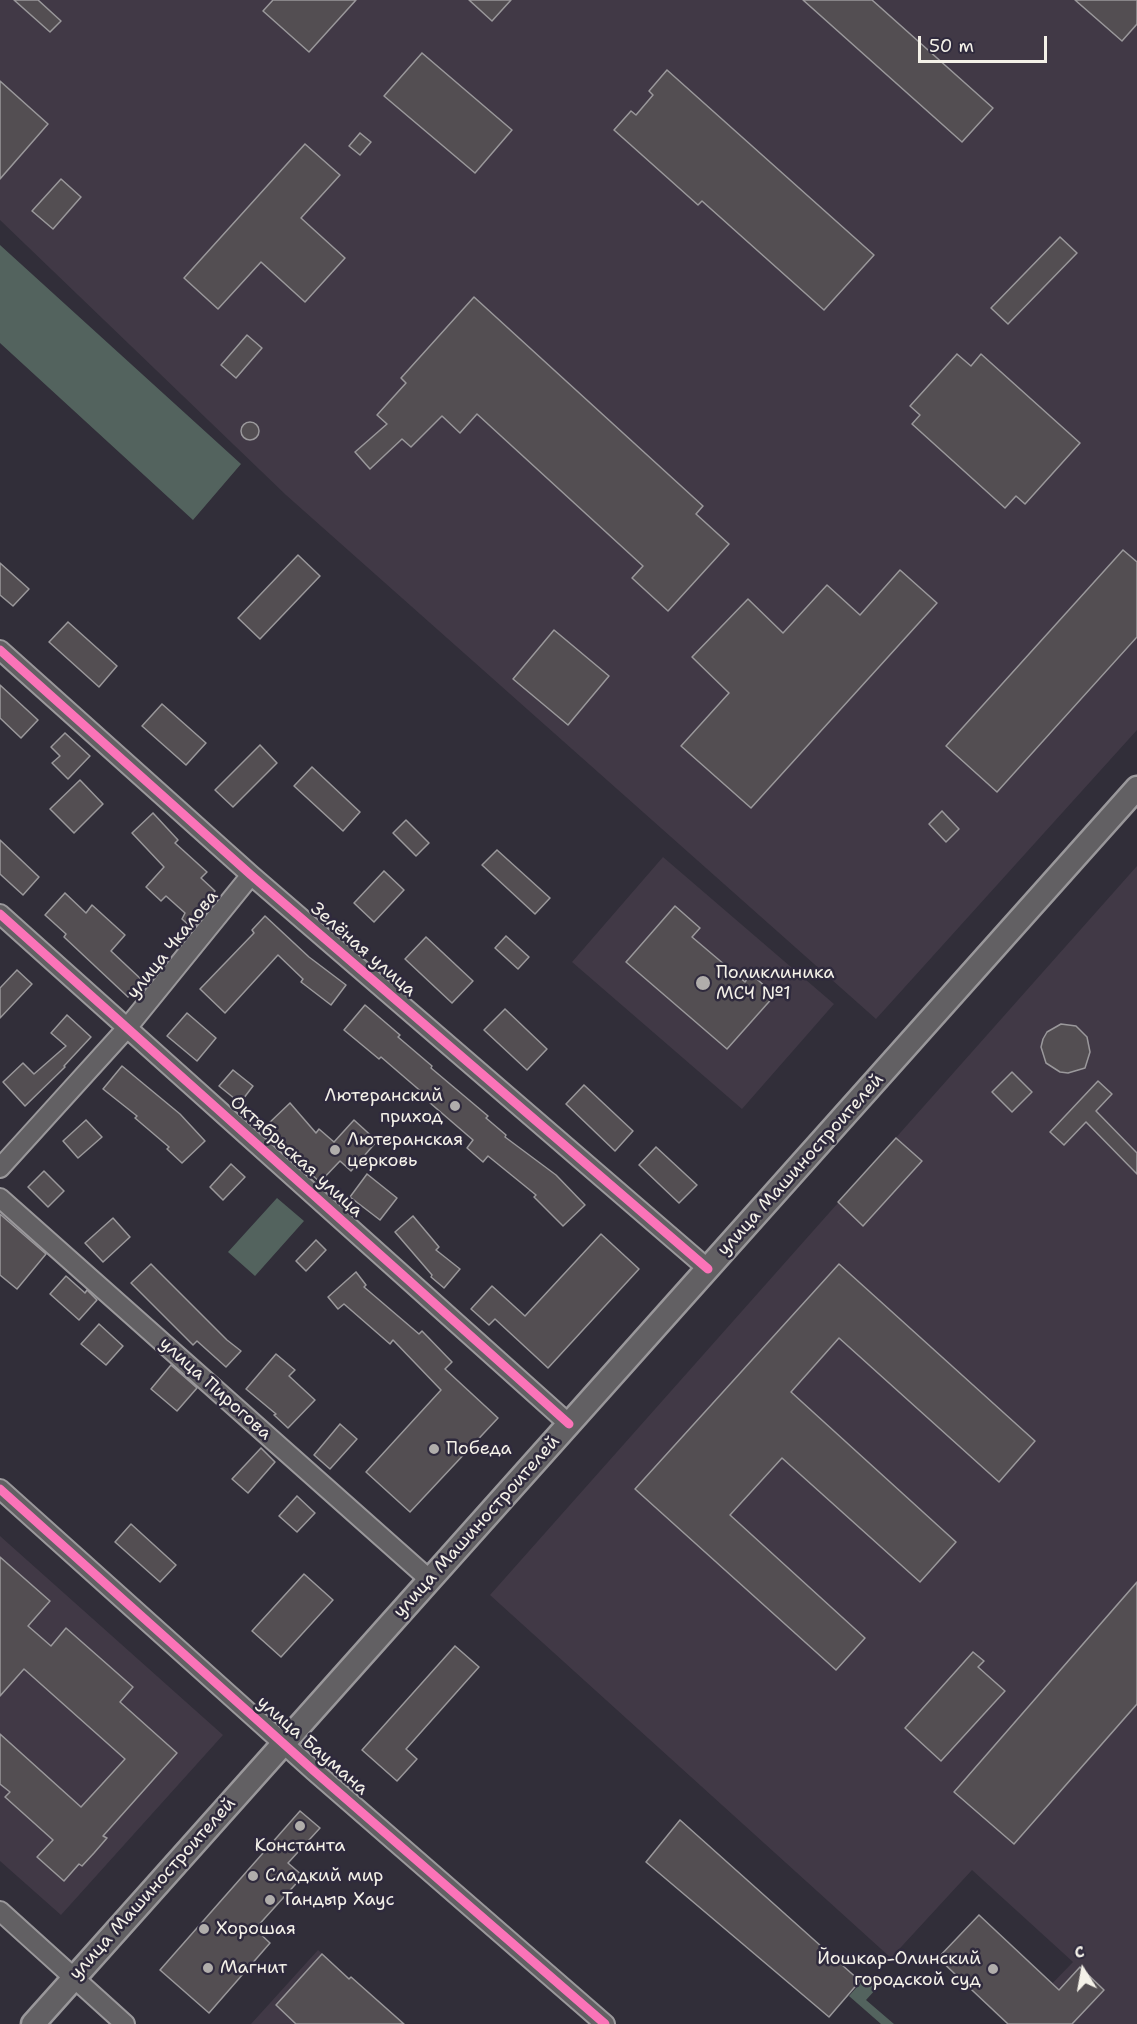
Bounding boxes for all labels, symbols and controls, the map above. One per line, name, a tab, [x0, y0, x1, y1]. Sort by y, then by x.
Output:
scale bar	[921, 24, 1050, 62]
text: 50 m	[929, 34, 974, 58]
street label: улица Чкалова	[123, 886, 223, 1004]
street label: Зелёная улица	[306, 898, 420, 1002]
place label: Поликлиника МСЧ №1	[716, 962, 834, 1004]
marker: Поликлиника МСЧ №1	[694, 974, 712, 992]
street label: улица Машиностроителей	[713, 1069, 889, 1261]
place label: Лютеранский приход	[325, 1085, 443, 1128]
street label: Октябрьская улица	[225, 1092, 367, 1222]
marker: Лютеранский приход	[448, 1099, 462, 1113]
place label: Лютеранская церковь	[347, 1129, 463, 1172]
marker: Лютеранская церковь	[328, 1143, 342, 1157]
street label: улица Пирогова	[154, 1333, 276, 1445]
street label: улица Машиностроителей	[389, 1431, 565, 1623]
place label: Победа	[446, 1438, 512, 1460]
marker: Победа	[427, 1442, 441, 1456]
street label: улица Баумана	[252, 1692, 372, 1800]
street label: улица Машиностроителей	[65, 1793, 241, 1985]
marker: Константа	[293, 1819, 307, 1833]
place label: Константа	[255, 1835, 345, 1857]
place label: Сладкий мир	[265, 1865, 383, 1887]
marker: Сладкий мир	[246, 1869, 260, 1883]
place label: Тандыр Хаус	[282, 1889, 395, 1911]
marker: Тандыр Хаус	[263, 1893, 277, 1907]
place label: Хорошая	[216, 1918, 296, 1940]
marker: Хорошая	[197, 1922, 211, 1936]
north arrow	[1053, 1940, 1113, 2000]
text: С	[1073, 1941, 1086, 1963]
place label: Йошкар-Олинский городской суд	[817, 1948, 981, 1990]
place label: Магнит	[220, 1957, 287, 1979]
marker: Магнит	[201, 1961, 215, 1975]
marker: Йошкар-Олинский городской суд	[986, 1962, 1000, 1976]

